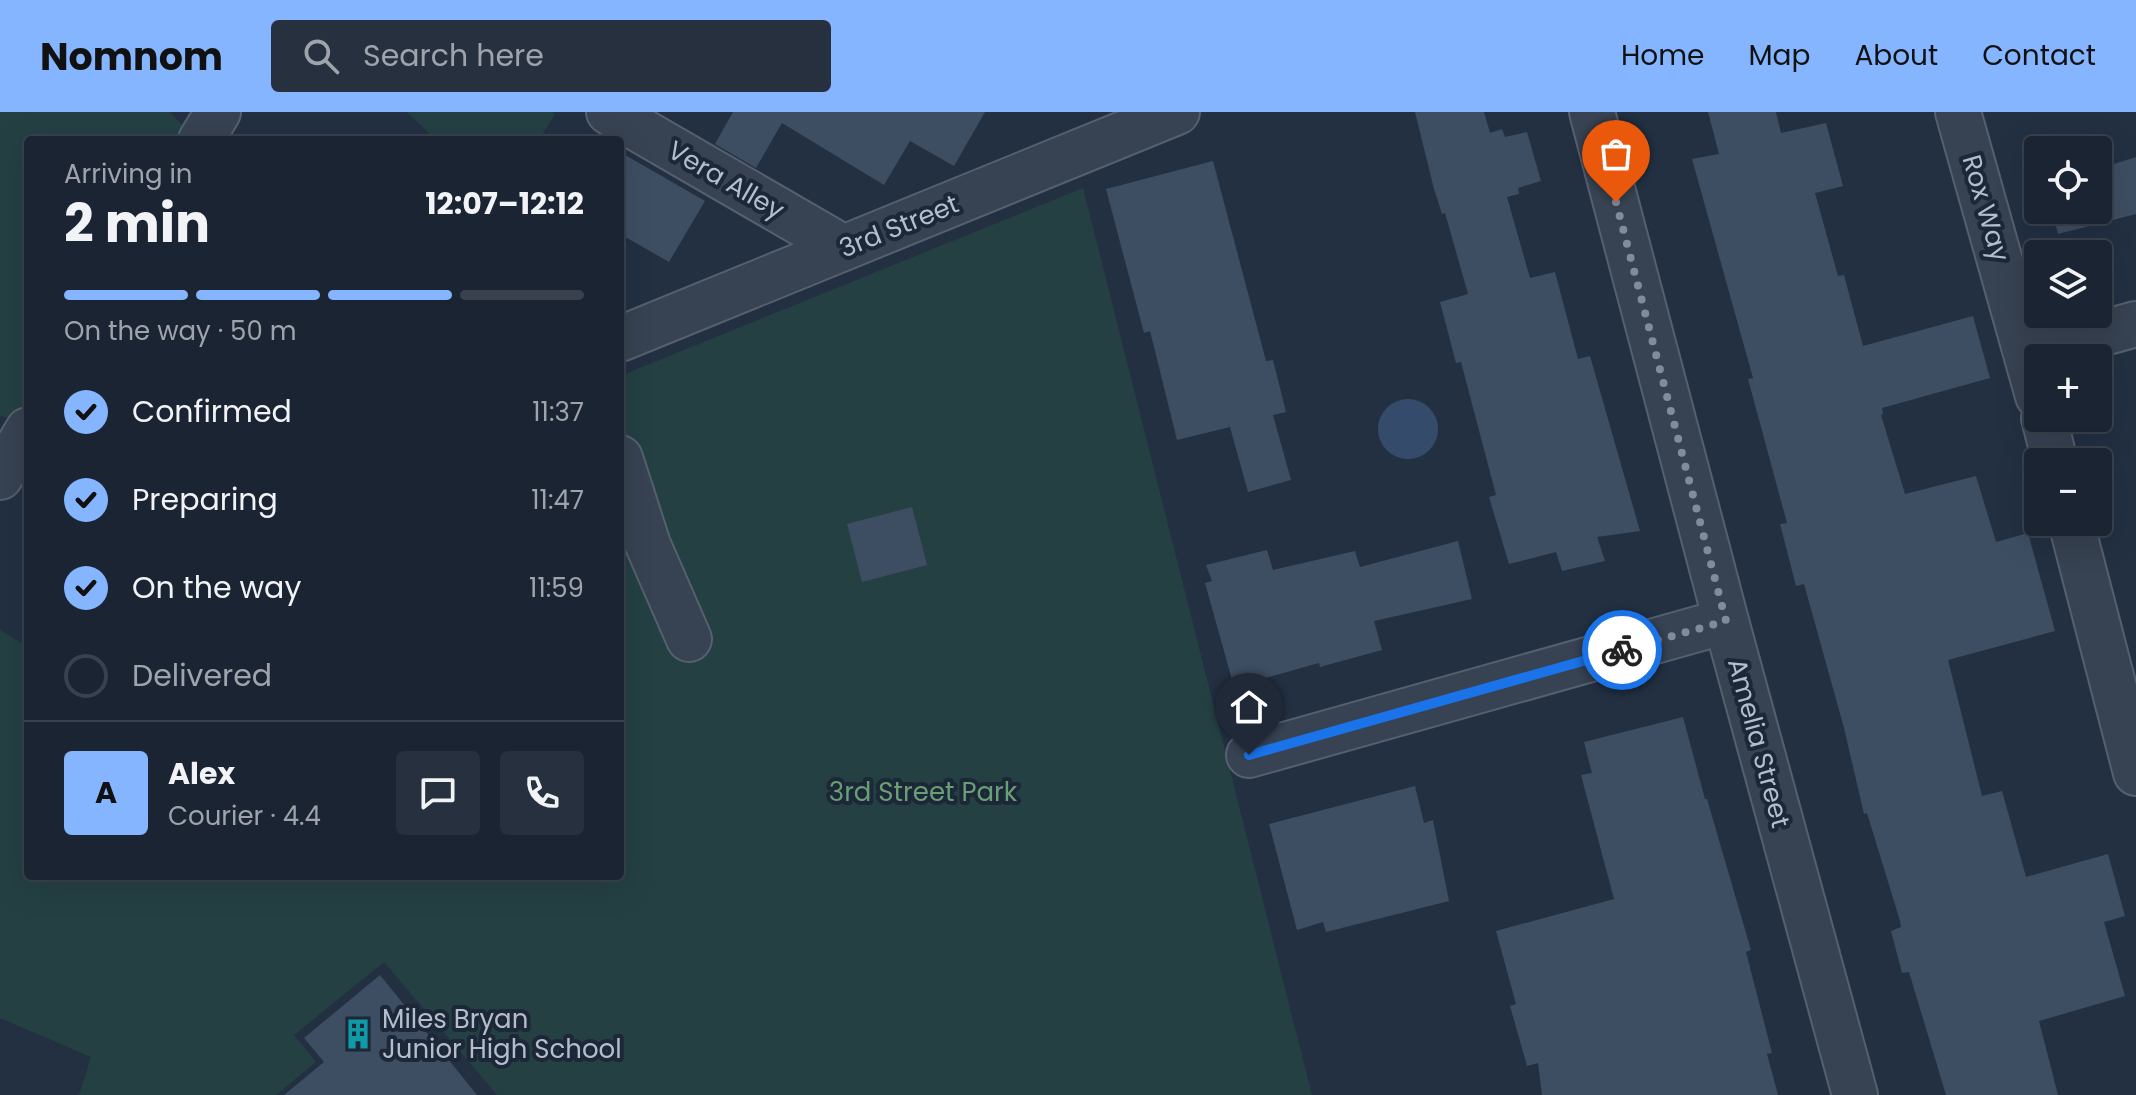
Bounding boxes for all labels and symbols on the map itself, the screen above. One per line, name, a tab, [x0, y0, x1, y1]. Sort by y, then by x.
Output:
pin	[1582, 120, 1650, 202]
street label: Vera Alley	[661, 132, 791, 228]
street label: Rox Way	[1954, 150, 2018, 266]
street label: 3rd Street	[834, 186, 964, 266]
courier	[1582, 610, 1662, 690]
street label: Amelia Street	[1719, 654, 1799, 832]
pin	[1215, 673, 1283, 755]
park label: 3rd Street Park	[829, 774, 1018, 810]
place label: Miles Bryan Junior High School	[382, 1001, 622, 1067]
building icon: Miles Bryan Junior High School	[341, 1017, 375, 1051]

